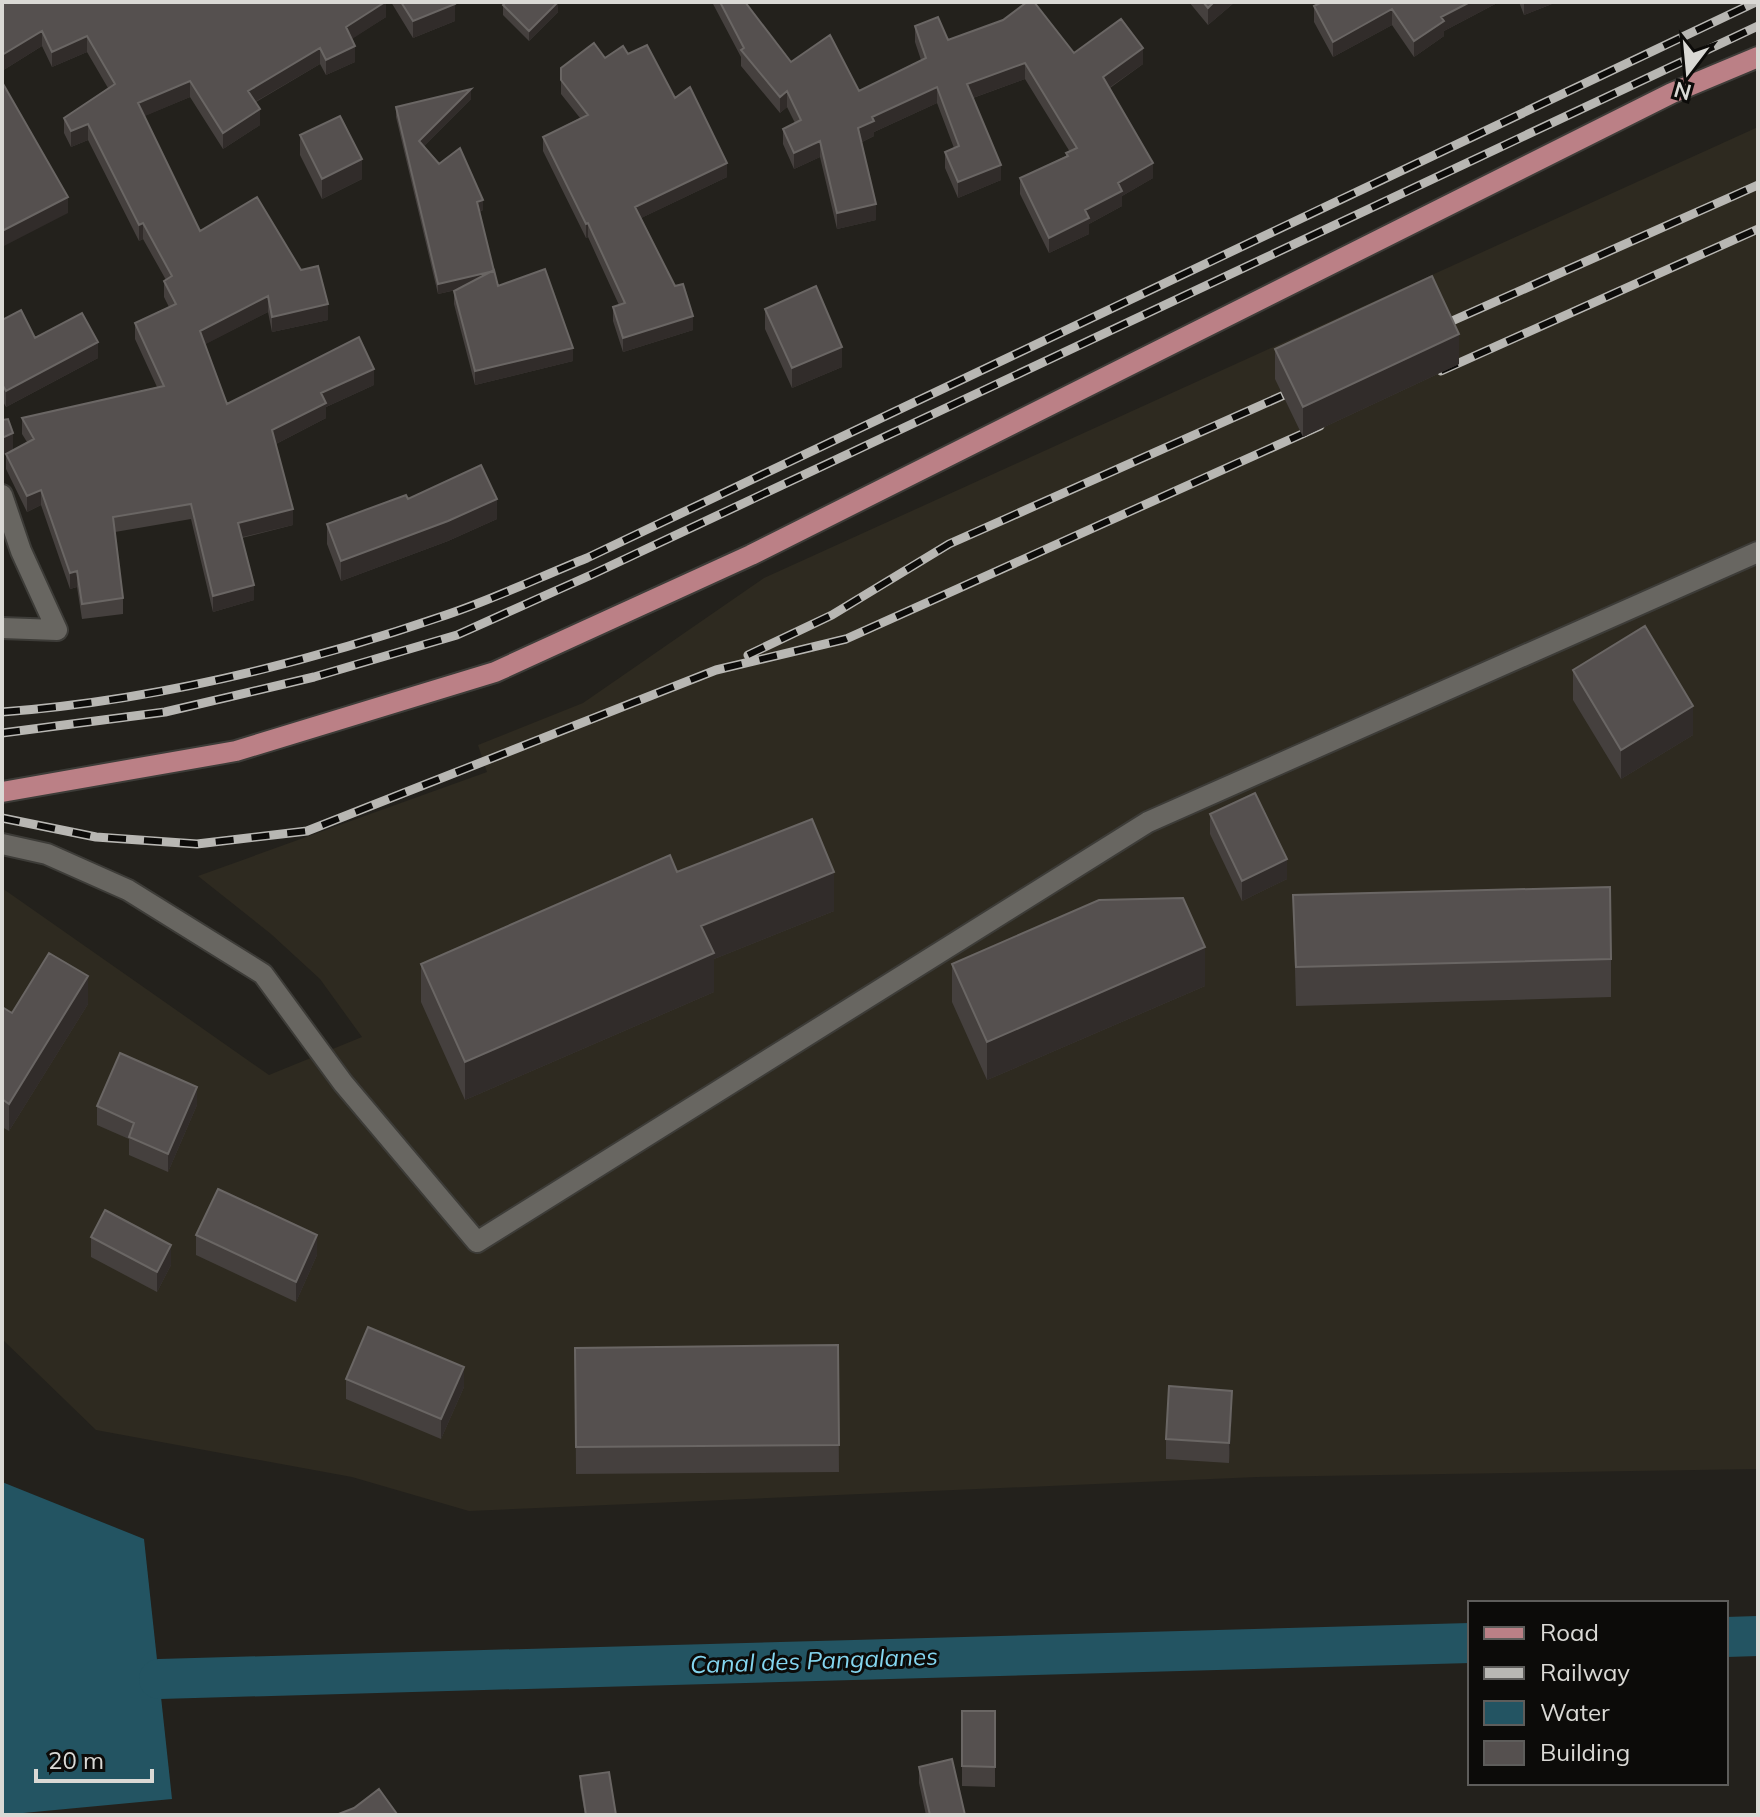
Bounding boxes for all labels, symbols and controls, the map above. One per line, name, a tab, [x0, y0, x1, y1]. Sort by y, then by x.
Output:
north arrow	[1648, 32, 1728, 112]
text: N	[1671, 75, 1694, 107]
legend	[1468, 1601, 1728, 1785]
text: Road	[1540, 1617, 1599, 1647]
water label: Canal des Pangalanes	[690, 1641, 938, 1679]
text: Railway	[1540, 1657, 1630, 1687]
text: Water	[1540, 1697, 1610, 1727]
scale bar	[36, 1733, 152, 1783]
text: Building	[1540, 1737, 1630, 1767]
text: 20 m	[48, 1745, 104, 1775]

